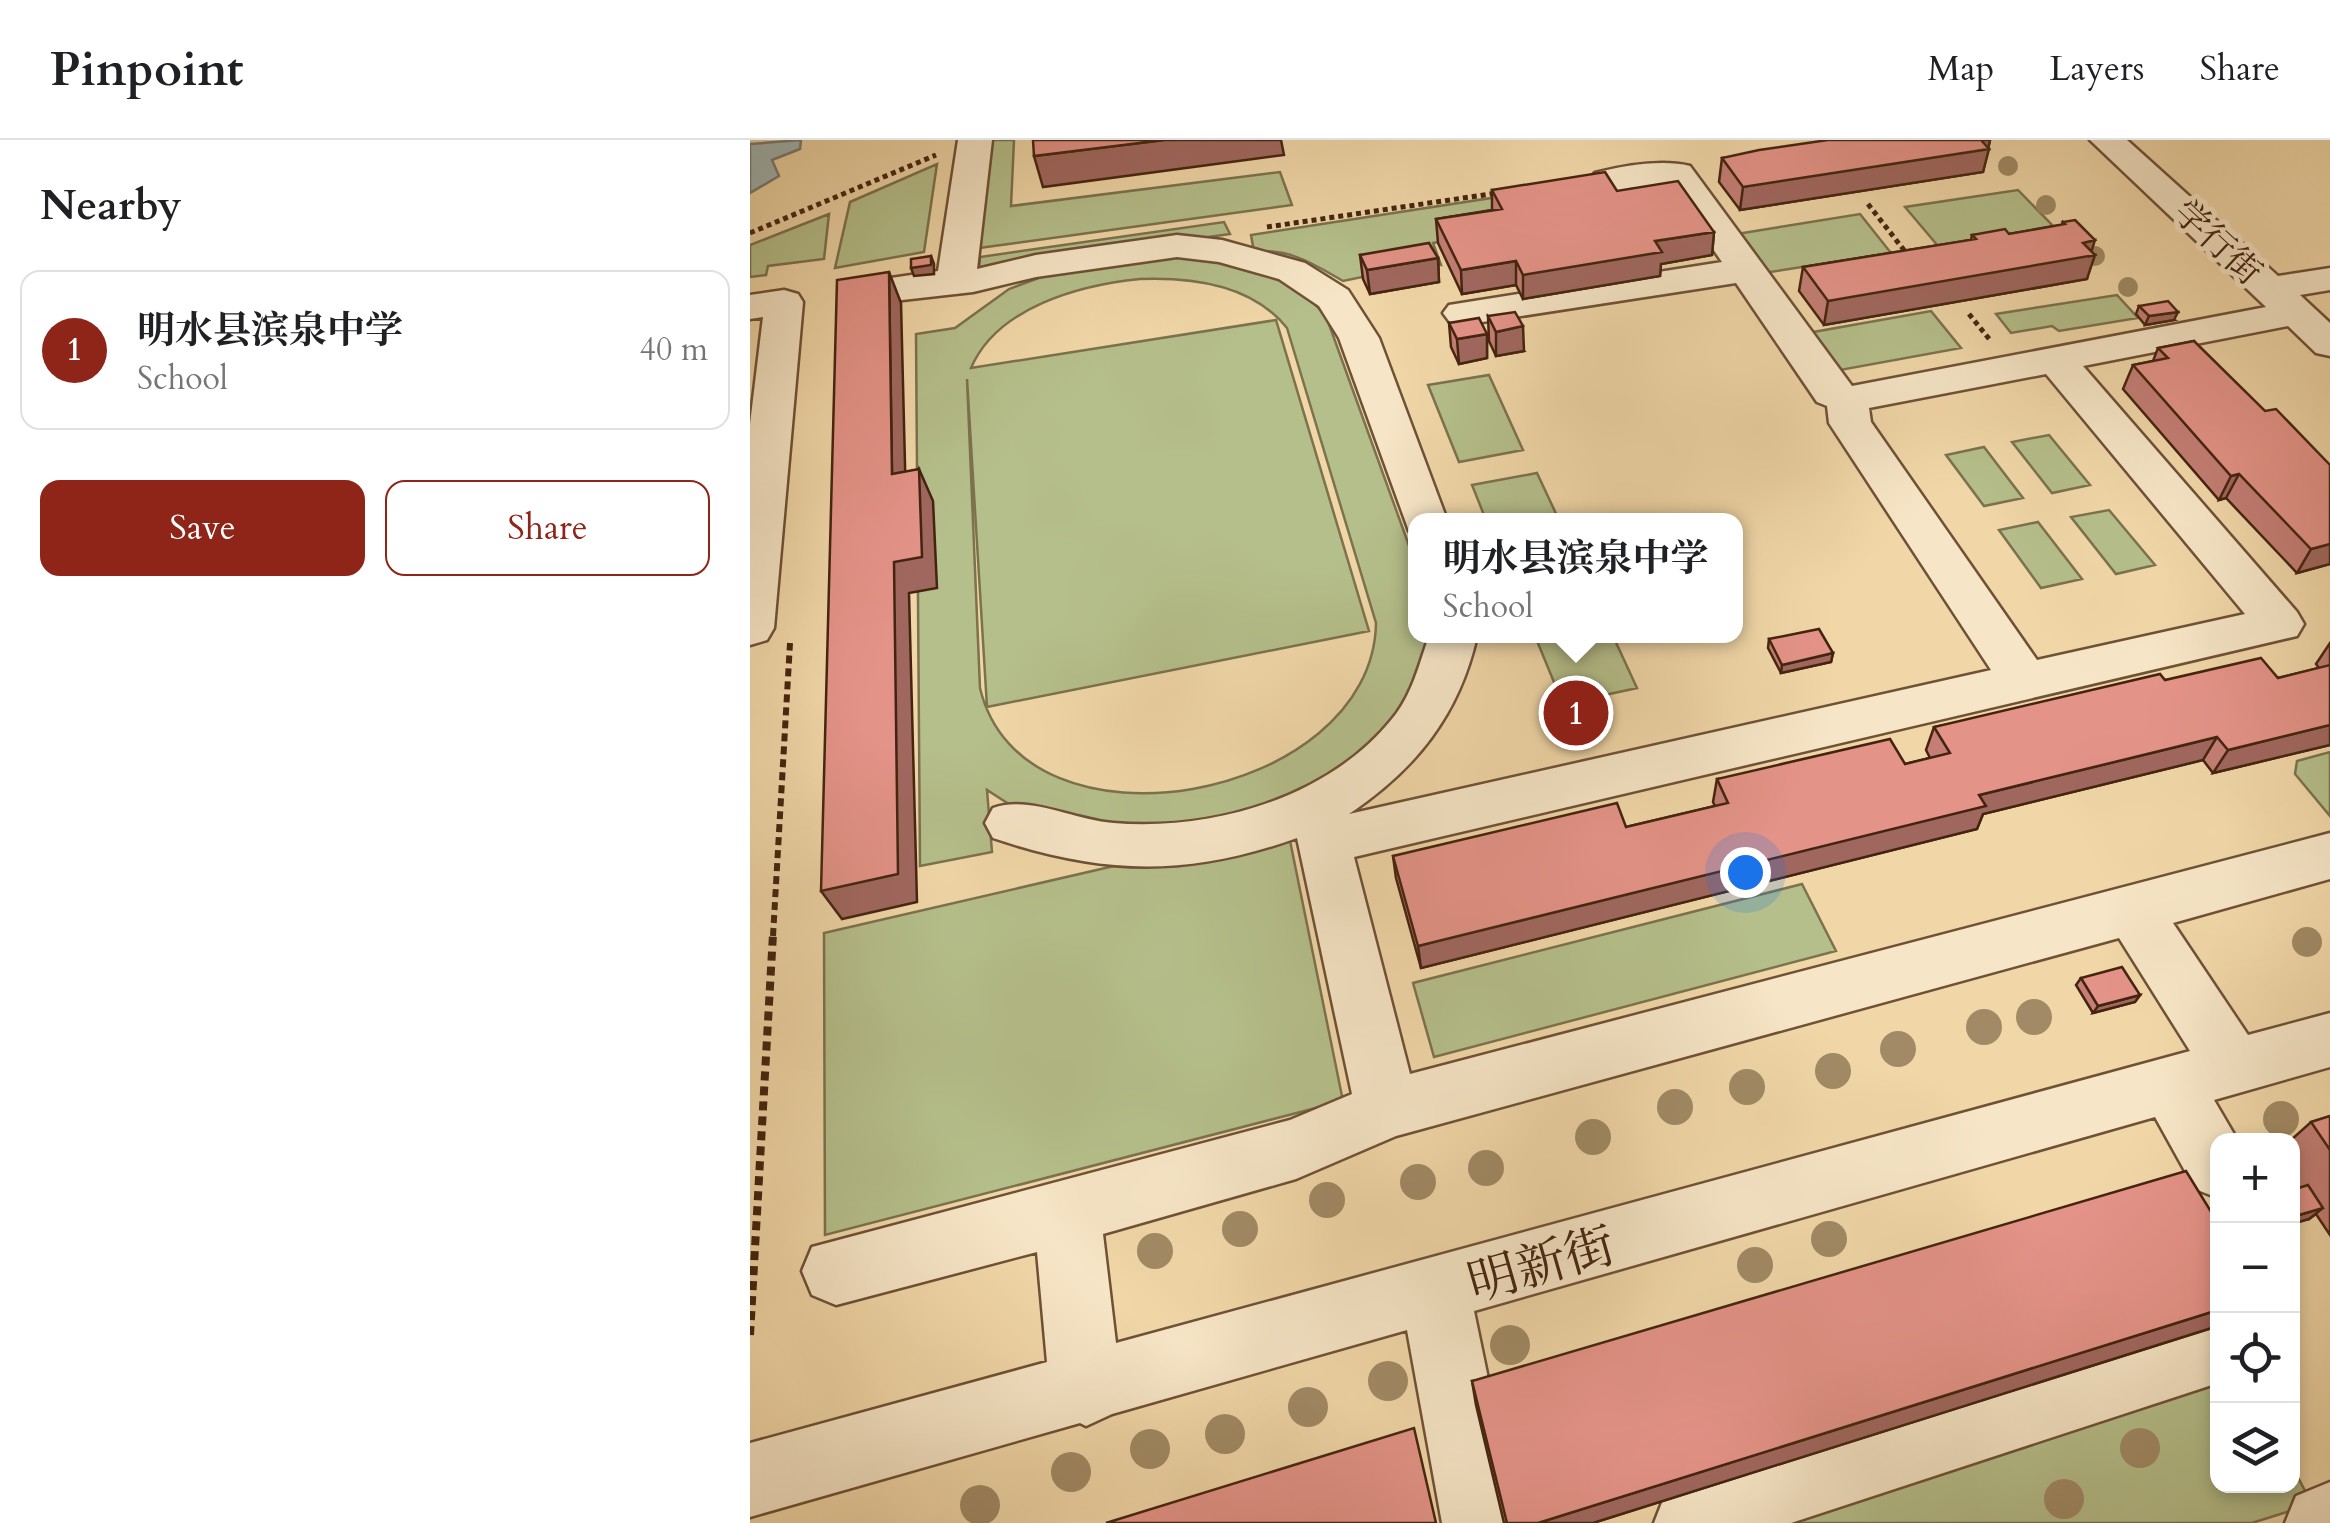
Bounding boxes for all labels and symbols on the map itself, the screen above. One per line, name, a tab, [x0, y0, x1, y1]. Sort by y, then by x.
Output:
street label: 学行街	[2163, 189, 2272, 296]
pin: 1	[1544, 676, 1608, 750]
your location	[1720, 847, 1771, 898]
street label: 明新街	[1460, 1212, 1623, 1318]

